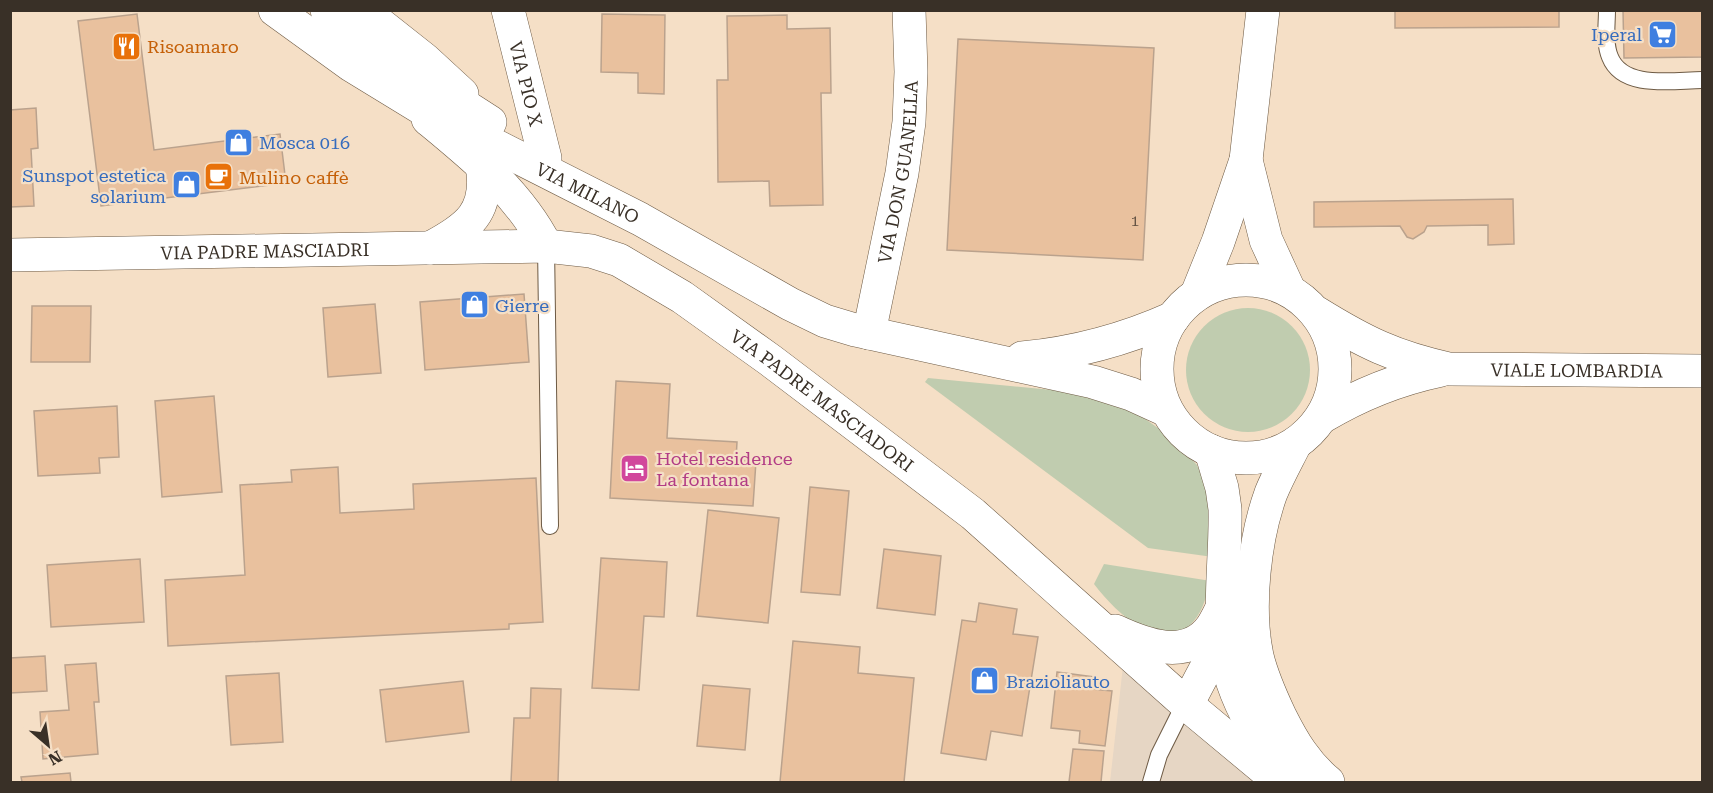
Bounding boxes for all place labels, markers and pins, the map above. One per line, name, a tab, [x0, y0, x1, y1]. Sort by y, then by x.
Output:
supermarket icon: Iperal	[1647, 18, 1679, 50]
place label: Iperal	[1591, 24, 1642, 45]
restaurant icon: Risoamaro	[110, 30, 142, 62]
place label: Risoamaro	[147, 36, 239, 57]
shop icon: Mosca 016	[222, 126, 254, 158]
place label: Mosca 016	[259, 132, 350, 153]
cafe icon: Mulino caffè	[202, 161, 234, 193]
place label: Sunspot estetica solarium	[22, 165, 166, 207]
place label: Mulino caffè	[239, 167, 349, 188]
shop icon: Sunspot estetica solarium	[171, 169, 203, 201]
shop icon: Gierre	[458, 289, 490, 321]
place label: Gierre	[495, 295, 549, 316]
place label: Hotel residence La fontana	[656, 448, 793, 490]
hotel icon: Hotel residence La fontana	[619, 452, 651, 484]
shop icon: Brazioliauto	[969, 665, 1001, 697]
place label: Brazioliauto	[1006, 671, 1110, 692]

